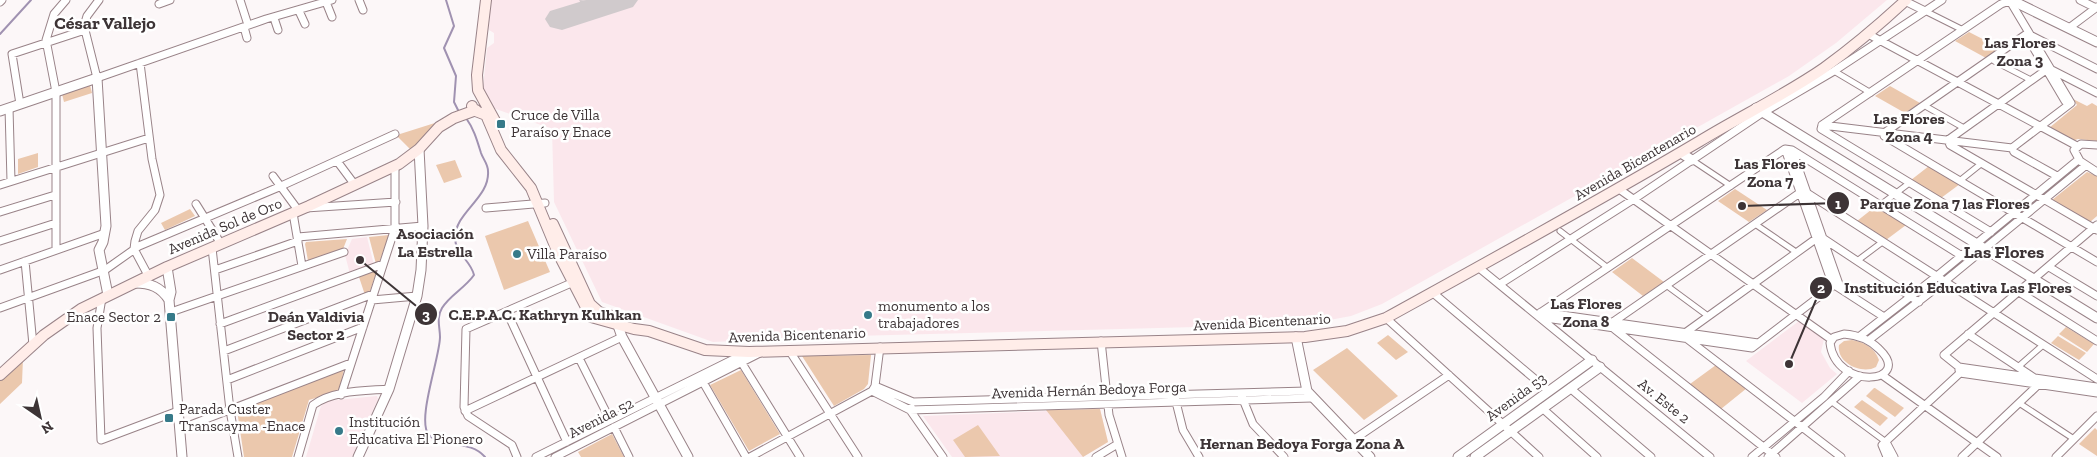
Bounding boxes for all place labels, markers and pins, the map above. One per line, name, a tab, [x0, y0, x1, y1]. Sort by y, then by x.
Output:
place label: Cruce de Villa Paraíso y Enace	[511, 106, 611, 141]
marker: Cruce de Villa Paraíso y Enace	[495, 118, 507, 130]
callout: Parque Zona 7 las Flores	[1826, 188, 2040, 219]
place label: Villa Paraíso	[526, 245, 607, 263]
marker: Villa Paraíso	[511, 248, 523, 260]
callout: Institución Educativa Las Flores	[1809, 272, 2081, 303]
place label: monumento a los trabajadores	[878, 297, 990, 332]
callout: C.E.P.A.C. Kathryn Kulhkan	[413, 299, 651, 330]
place label: Enace Sector 2	[67, 308, 161, 326]
marker: monumento a los trabajadores	[862, 309, 874, 321]
marker: Enace Sector 2	[165, 311, 177, 323]
place label: Parada Custer Transcayma -Enace	[179, 400, 305, 435]
marker: Parada Custer Transcayma -Enace	[163, 412, 175, 424]
place label: Institución Educativa El Pionero	[349, 413, 483, 448]
marker: Institución Educativa El Pionero	[333, 425, 345, 437]

